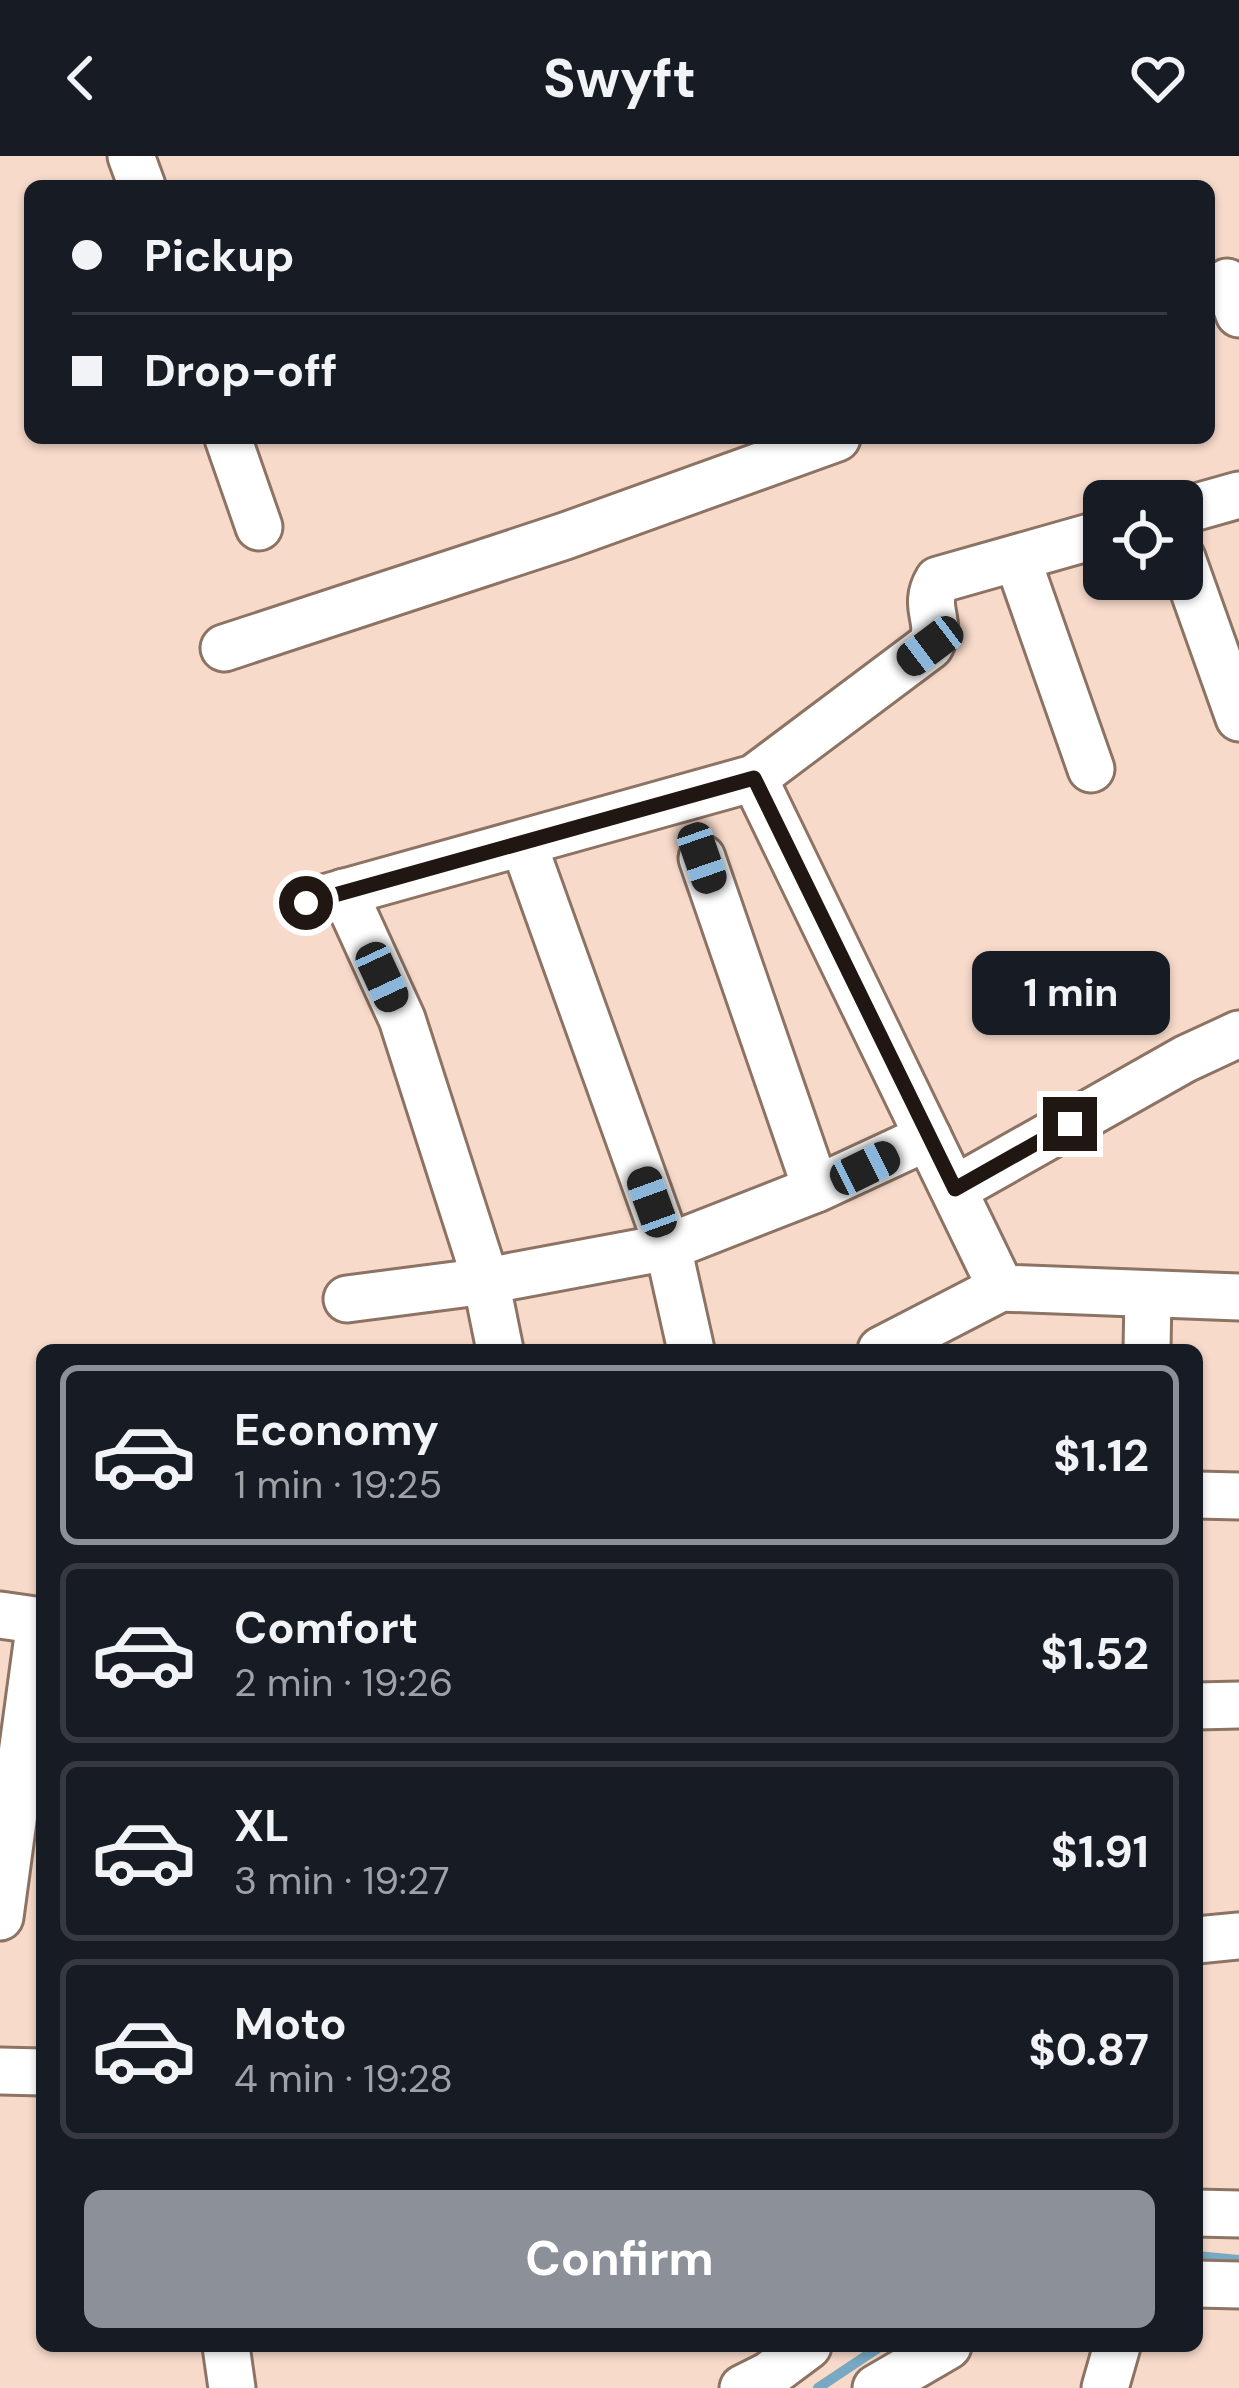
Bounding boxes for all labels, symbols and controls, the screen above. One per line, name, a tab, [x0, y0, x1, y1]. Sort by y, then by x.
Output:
text: Swyft	[543, 43, 696, 114]
icon: back	[48, 45, 114, 111]
icon: heart	[1125, 45, 1191, 111]
text: Pickup	[144, 226, 294, 285]
text: Drop-off	[144, 341, 338, 400]
map controls	[1083, 480, 1203, 600]
button: locate	[1083, 480, 1203, 600]
car	[890, 610, 970, 682]
car	[673, 818, 731, 898]
route start	[279, 876, 333, 930]
car	[350, 937, 414, 1017]
callout: 1 min	[971, 950, 1169, 1034]
text: 1 min	[1024, 967, 1118, 1018]
route end	[1043, 1097, 1097, 1151]
car	[825, 1136, 905, 1200]
car	[623, 1162, 681, 1242]
text: Economy	[234, 1400, 439, 1459]
icon: car	[90, 1401, 198, 1509]
text: $1.12	[1053, 1426, 1149, 1485]
text: 1 min · 19:25	[234, 1459, 442, 1510]
text: Comfort	[234, 1598, 418, 1657]
icon: car	[90, 1599, 198, 1707]
text: $1.52	[1040, 1624, 1149, 1683]
text: 2 min · 19:26	[234, 1657, 453, 1708]
text: XL	[234, 1796, 289, 1855]
icon: car	[90, 1797, 198, 1905]
text: $1.91	[1051, 1822, 1149, 1881]
text: 3 min · 19:27	[234, 1855, 450, 1906]
text: Moto	[234, 1994, 347, 2053]
icon: car	[90, 1995, 198, 2103]
text: $0.87	[1028, 2020, 1149, 2079]
text: 4 min · 19:28	[234, 2053, 453, 2104]
button: Confirm	[84, 2190, 1155, 2328]

